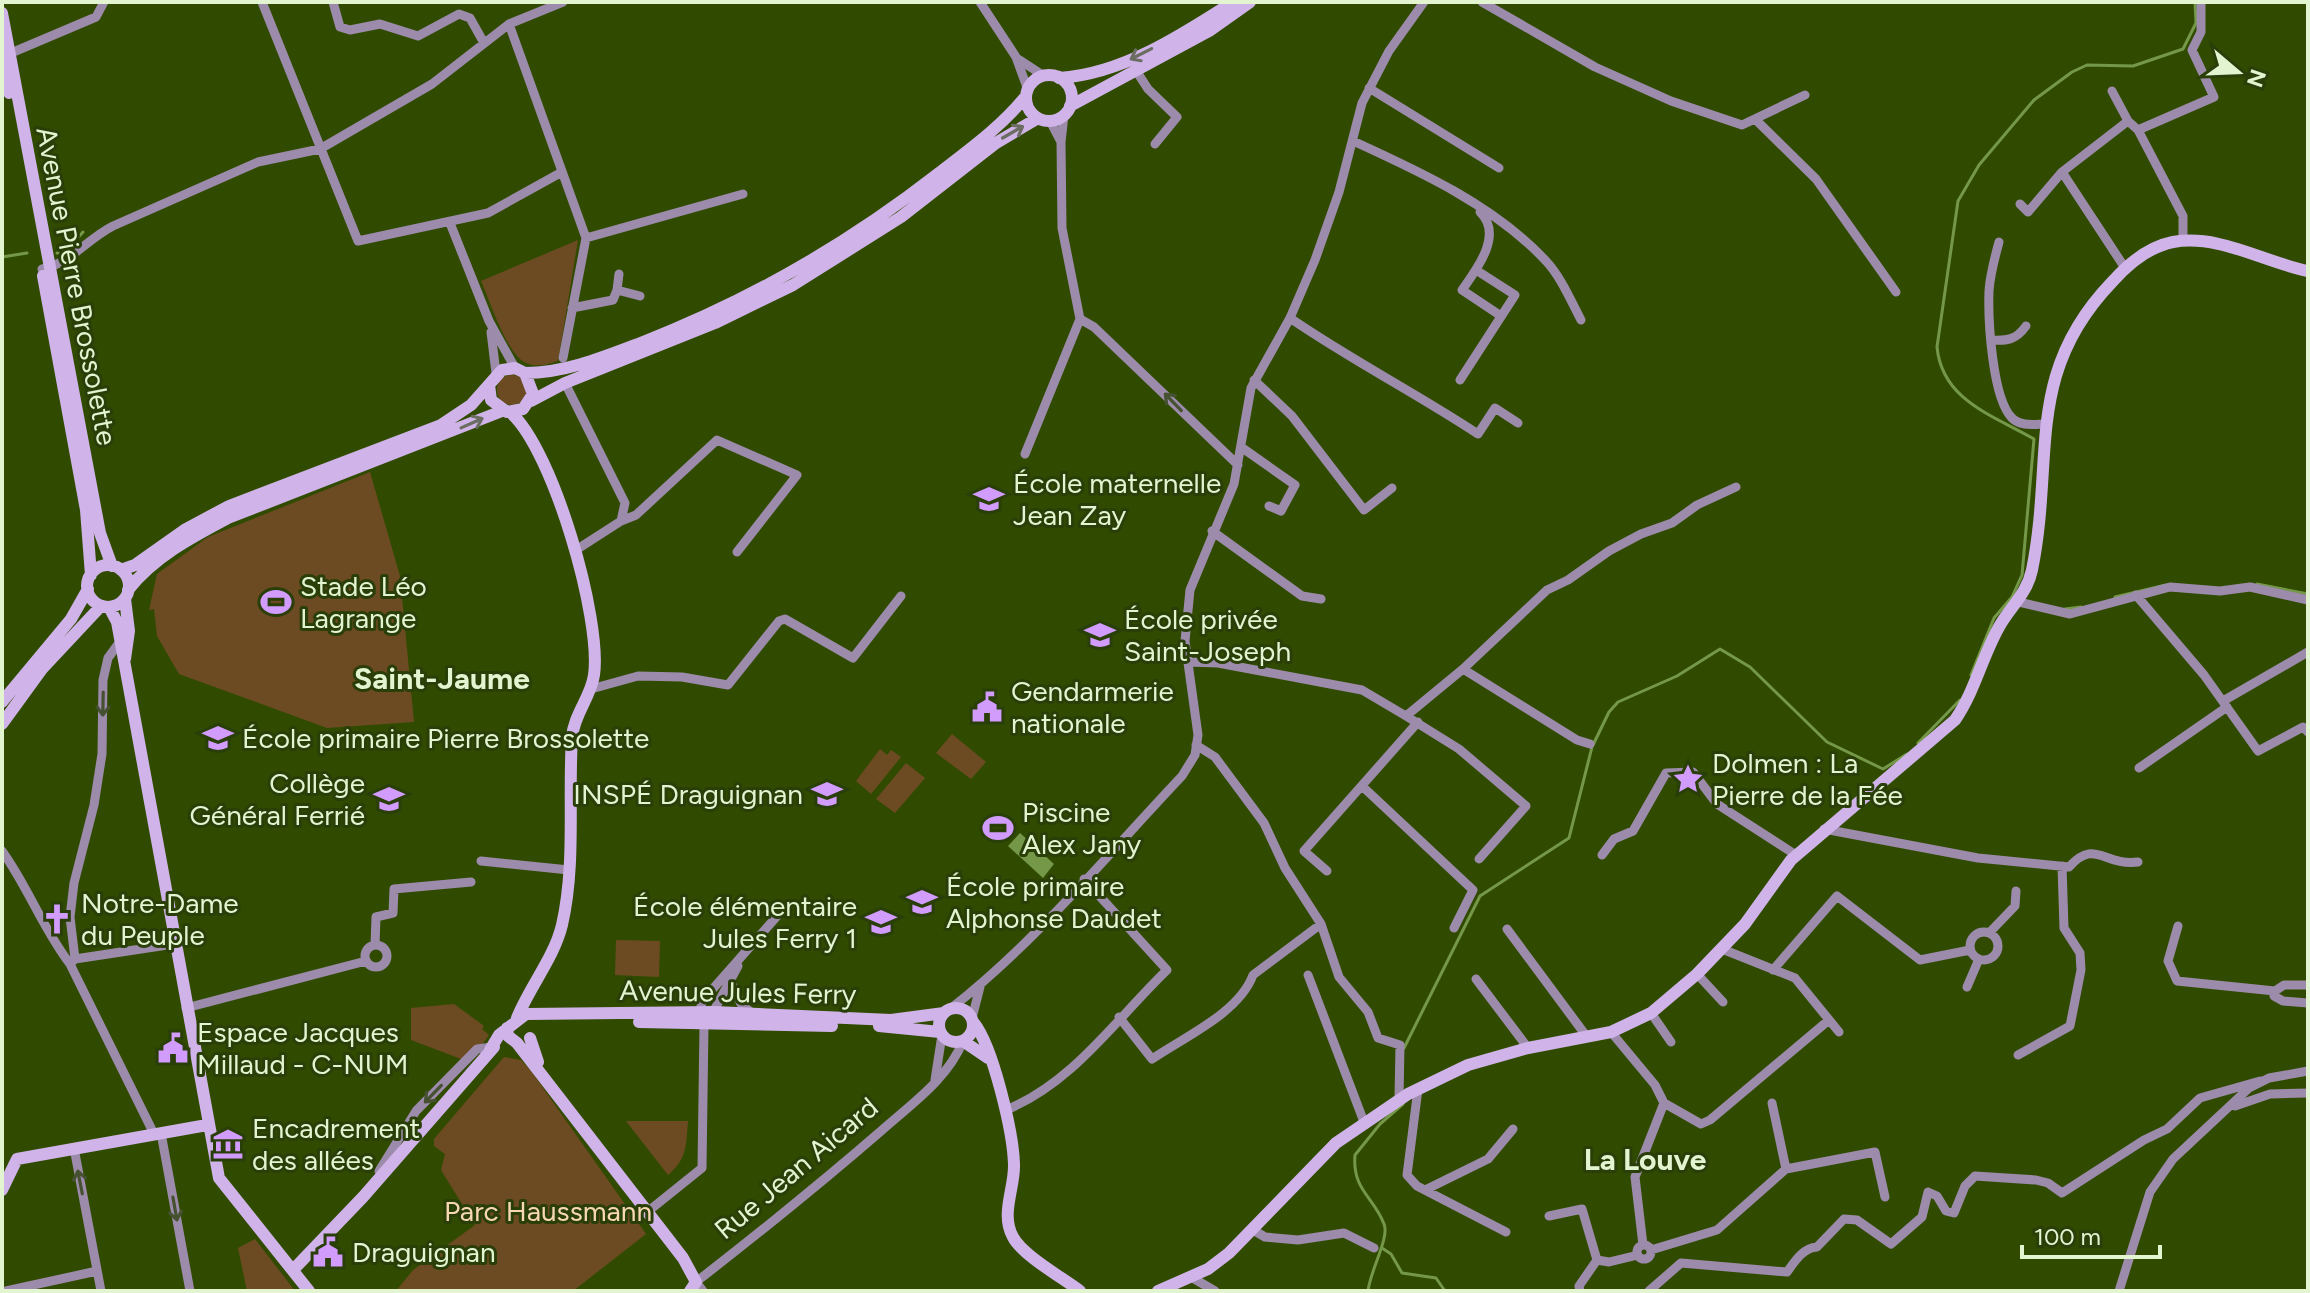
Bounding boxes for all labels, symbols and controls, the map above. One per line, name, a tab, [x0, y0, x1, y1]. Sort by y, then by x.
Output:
north arrow	[2198, 32, 2278, 112]
one-way arrow	[1130, 47, 1153, 63]
text: N	[2241, 66, 2272, 91]
street label: Avenue Pierre Brossolette	[29, 124, 125, 448]
one-way arrow	[1001, 124, 1025, 139]
one-way arrow	[1164, 393, 1183, 412]
one-way arrow	[460, 415, 484, 430]
place label: École maternelle Jean Zay	[1013, 466, 1221, 532]
school or university icon: École maternelle Jean Zay	[972, 482, 1006, 516]
place label: Stade Léo Lagrange	[300, 569, 427, 635]
sports icon: Stade Léo Lagrange	[259, 585, 293, 619]
place label: École privée Saint-Joseph	[1124, 602, 1291, 668]
school or university icon: École privée Saint-Joseph	[1083, 618, 1117, 652]
district label: Saint-Jaume	[354, 660, 530, 697]
place label: Gendarmerie nationale	[1011, 674, 1174, 740]
one-way arrow	[95, 690, 111, 717]
public building icon: Gendarmerie nationale	[970, 690, 1004, 724]
school or university icon: École primaire Pierre Brossolette	[201, 721, 235, 755]
place label: École primaire Pierre Brossolette	[242, 721, 649, 755]
place label: Dolmen : La Pierre de la Fée	[1712, 746, 1903, 812]
place icon: Dolmen : La Pierre de la Fée	[1671, 762, 1705, 796]
place label: Collège Général Ferrié	[190, 766, 365, 832]
place label: INSPÉ Draguignan	[573, 777, 803, 811]
school or university icon: INSPÉ Draguignan	[810, 777, 844, 811]
school or university icon: Collège Général Ferrié	[372, 782, 406, 816]
place label: Piscine Alex Jany	[1022, 795, 1142, 861]
sports icon: Piscine Alex Jany	[981, 811, 1015, 845]
place label: École primaire Alphonse Daudet	[946, 869, 1162, 935]
school or university icon: École primaire Alphonse Daudet	[905, 885, 939, 919]
place label: Notre-Dame du Peuple	[81, 886, 239, 952]
place label: École élémentaire Jules Ferry 1	[633, 889, 857, 955]
church icon: Notre-Dame du Peuple	[40, 902, 74, 936]
school or university icon: École élémentaire Jules Ferry 1	[864, 905, 898, 939]
street label: Avenue Jules Ferry	[619, 973, 857, 1011]
place label: Espace Jacques Millaud - C-NUM	[197, 1015, 408, 1081]
public building icon: Espace Jacques Millaud - C-NUM	[156, 1031, 190, 1065]
one-way arrow	[424, 1084, 443, 1103]
street label: Rue Jean Aicard	[707, 1090, 885, 1246]
place label: Encadrement des allées	[252, 1111, 420, 1177]
museum icon: Encadrement des allées	[211, 1127, 245, 1161]
district label: La Louve	[1584, 1141, 1707, 1178]
one-way arrow	[72, 1170, 87, 1195]
park label: Parc Haussmann	[444, 1194, 652, 1228]
one-way arrow	[169, 1196, 184, 1221]
scale bar	[2022, 1209, 2160, 1259]
text: 100 m	[2034, 1222, 2101, 1251]
public building icon: Draguignan	[311, 1235, 345, 1269]
place label: Draguignan	[352, 1235, 496, 1269]

